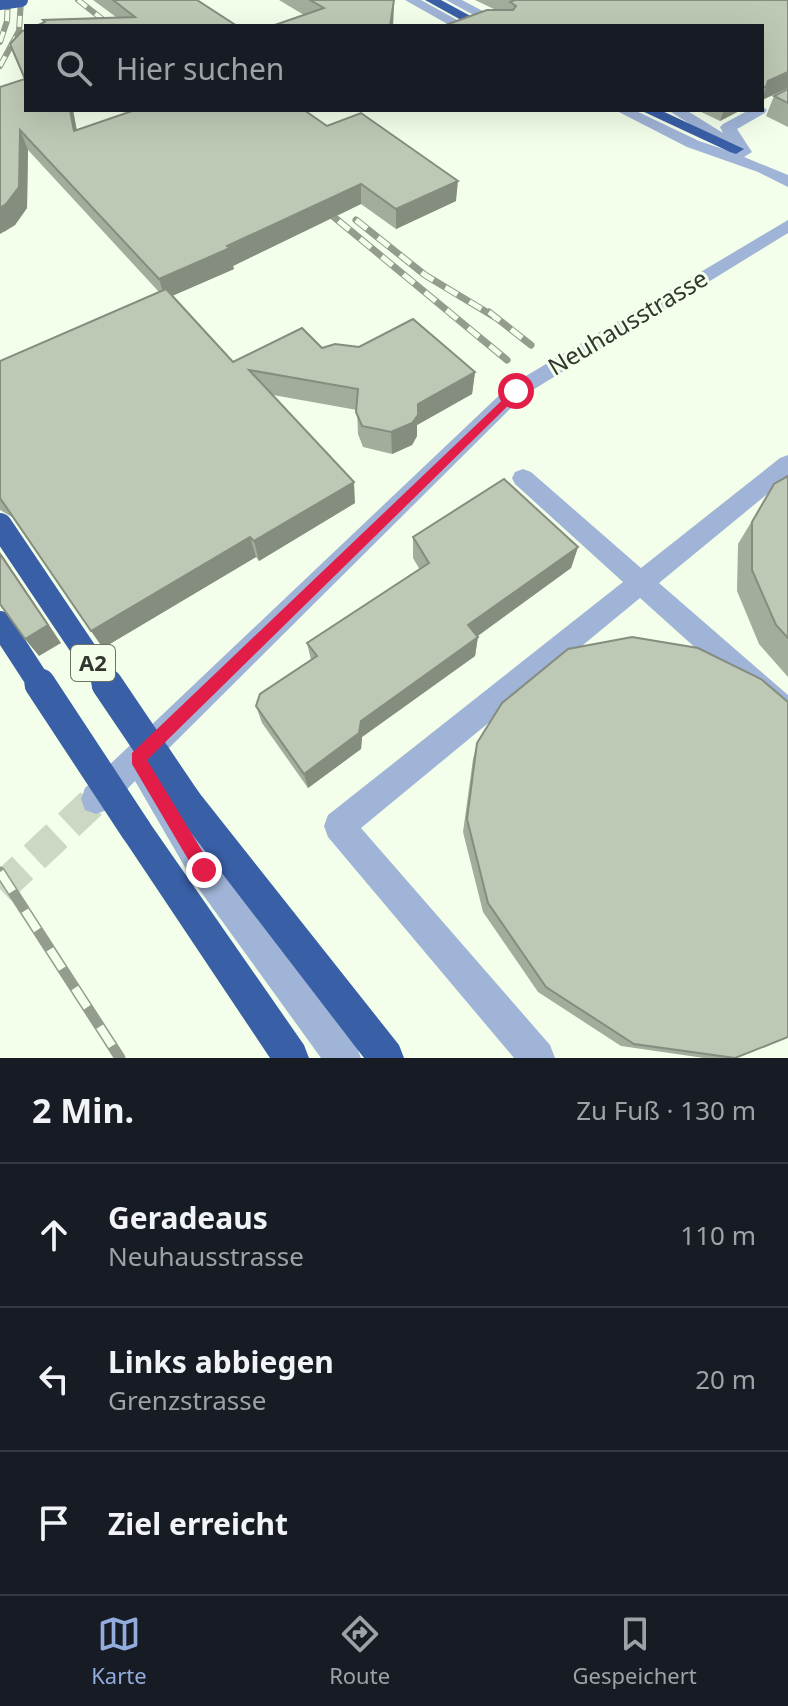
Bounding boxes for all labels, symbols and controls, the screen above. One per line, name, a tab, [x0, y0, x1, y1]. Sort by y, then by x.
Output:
search box	[24, 24, 764, 112]
icon: search	[52, 46, 96, 90]
text: Hier suchen	[116, 48, 284, 89]
street label: Neuhausstrasse	[541, 261, 713, 382]
route start	[498, 373, 534, 409]
road number: A2	[71, 645, 115, 681]
route end	[186, 852, 222, 888]
text: 2 Min.	[32, 1087, 134, 1133]
text: Zu Fuß · 130 m	[576, 1092, 756, 1128]
text: Geradeaus	[108, 1197, 268, 1238]
icon: ahead	[32, 1213, 76, 1257]
text: 110 m	[680, 1217, 756, 1253]
text: Neuhausstrasse	[108, 1238, 304, 1274]
text: Links abbiegen	[108, 1341, 334, 1382]
icon: left	[32, 1357, 76, 1401]
text: 20 m	[695, 1361, 756, 1397]
text: Grenzstrasse	[108, 1382, 266, 1418]
icon: arrive	[32, 1501, 76, 1545]
text: Ziel erreicht	[108, 1503, 288, 1544]
tab: Karte	[91, 1612, 147, 1690]
tab: Route	[329, 1612, 390, 1690]
tab: Gespeichert	[573, 1612, 697, 1690]

